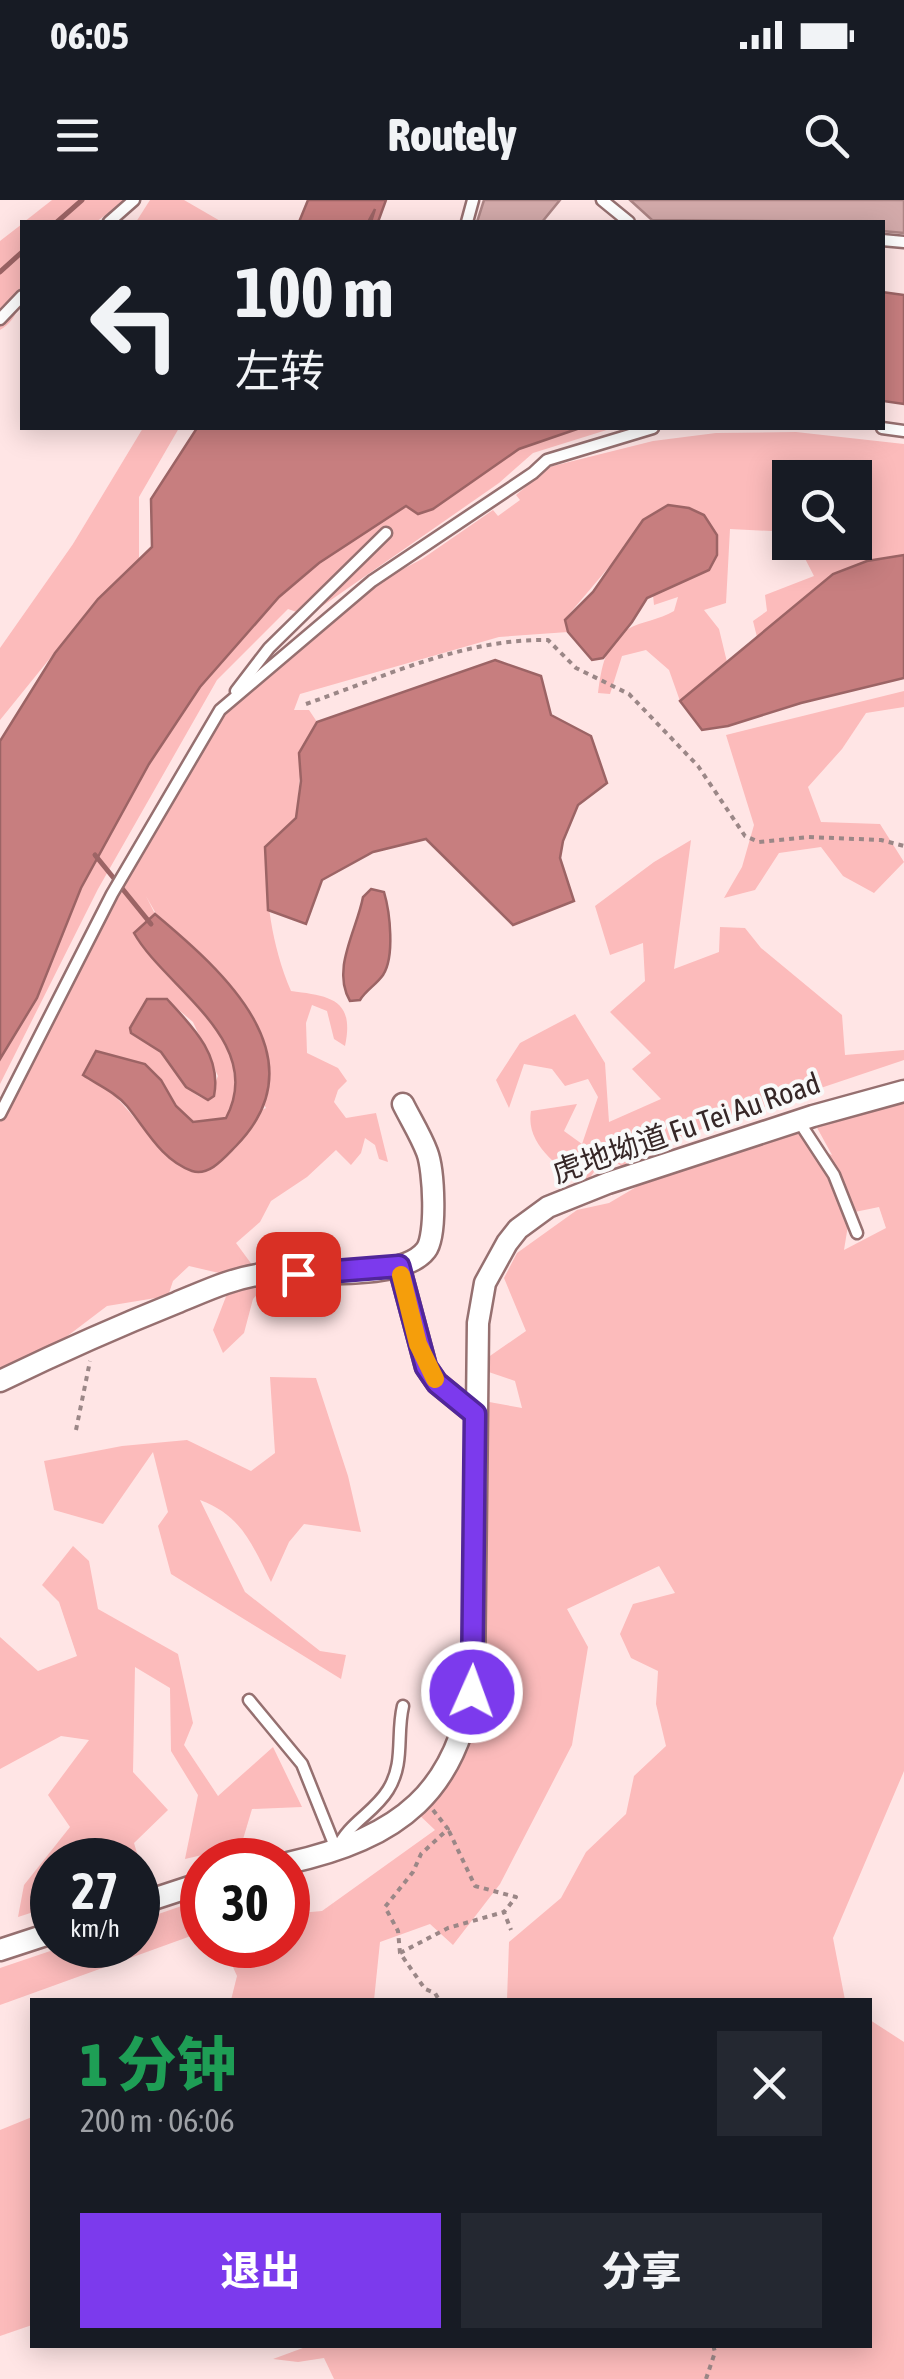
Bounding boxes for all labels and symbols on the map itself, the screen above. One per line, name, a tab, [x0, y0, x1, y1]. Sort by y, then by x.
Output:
street label: 虎地坳道 Fu Tei Au Road	[547, 1065, 824, 1189]
pin	[256, 1232, 341, 1317]
position arrow	[420, 1640, 524, 1744]
speed limit sign: 30	[180, 1838, 310, 1968]

